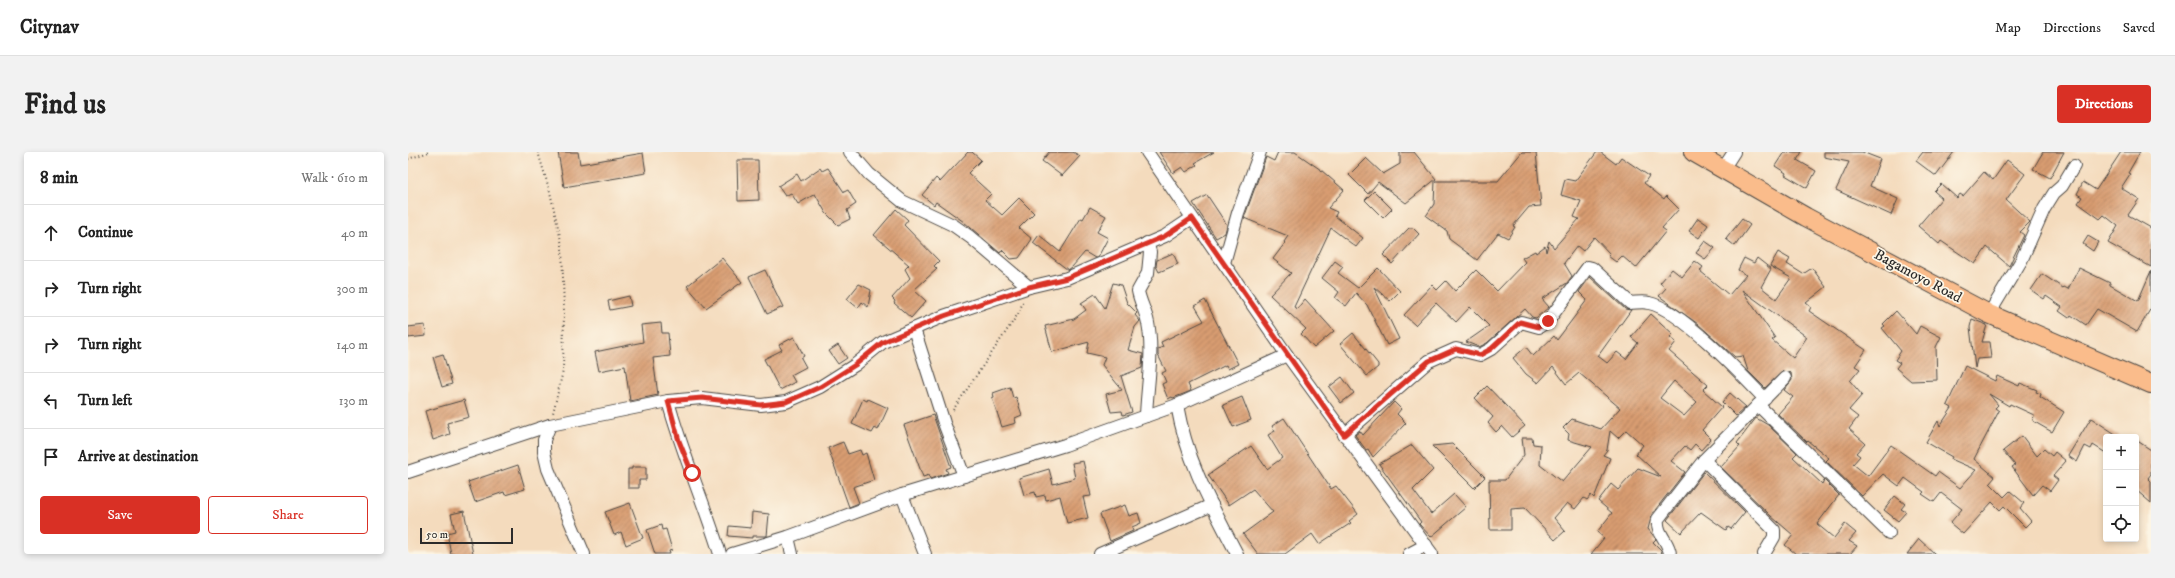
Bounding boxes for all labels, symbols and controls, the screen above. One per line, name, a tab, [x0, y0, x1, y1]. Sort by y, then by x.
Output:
text: Citynav	[20, 16, 79, 39]
text: Map	[1995, 19, 2021, 37]
text: Directions	[2043, 19, 2101, 37]
text: Saved	[2123, 19, 2155, 37]
button: Directions	[2057, 85, 2151, 123]
text: Find us	[24, 87, 106, 122]
text: 8 min	[40, 167, 78, 189]
text: Walk · 610 m	[301, 170, 368, 186]
icon: ahead	[40, 222, 62, 244]
text: Continue	[78, 223, 133, 242]
text: 40 m	[341, 225, 368, 241]
street label: Bagamoyo Road	[1871, 245, 1966, 307]
icon: right	[40, 278, 62, 300]
text: Turn right	[78, 279, 141, 298]
text: 300 m	[337, 281, 368, 297]
route end	[1539, 312, 1557, 330]
icon: right	[40, 334, 62, 356]
text: Turn right	[78, 335, 141, 354]
text: 140 m	[336, 337, 368, 353]
icon: left	[40, 390, 62, 412]
text: Turn left	[78, 391, 132, 410]
text: 130 m	[339, 393, 368, 409]
map controls	[2103, 434, 2139, 542]
button: +	[2103, 434, 2139, 470]
icon: arrive	[40, 446, 62, 468]
text: Arrive at destination	[78, 447, 198, 466]
route start	[683, 464, 701, 482]
button: −	[2103, 470, 2139, 506]
button: Save	[40, 496, 200, 534]
button: Share	[208, 496, 368, 534]
button: locate	[2103, 506, 2139, 542]
scale bar	[420, 526, 513, 545]
text: 50 m	[426, 528, 448, 542]

